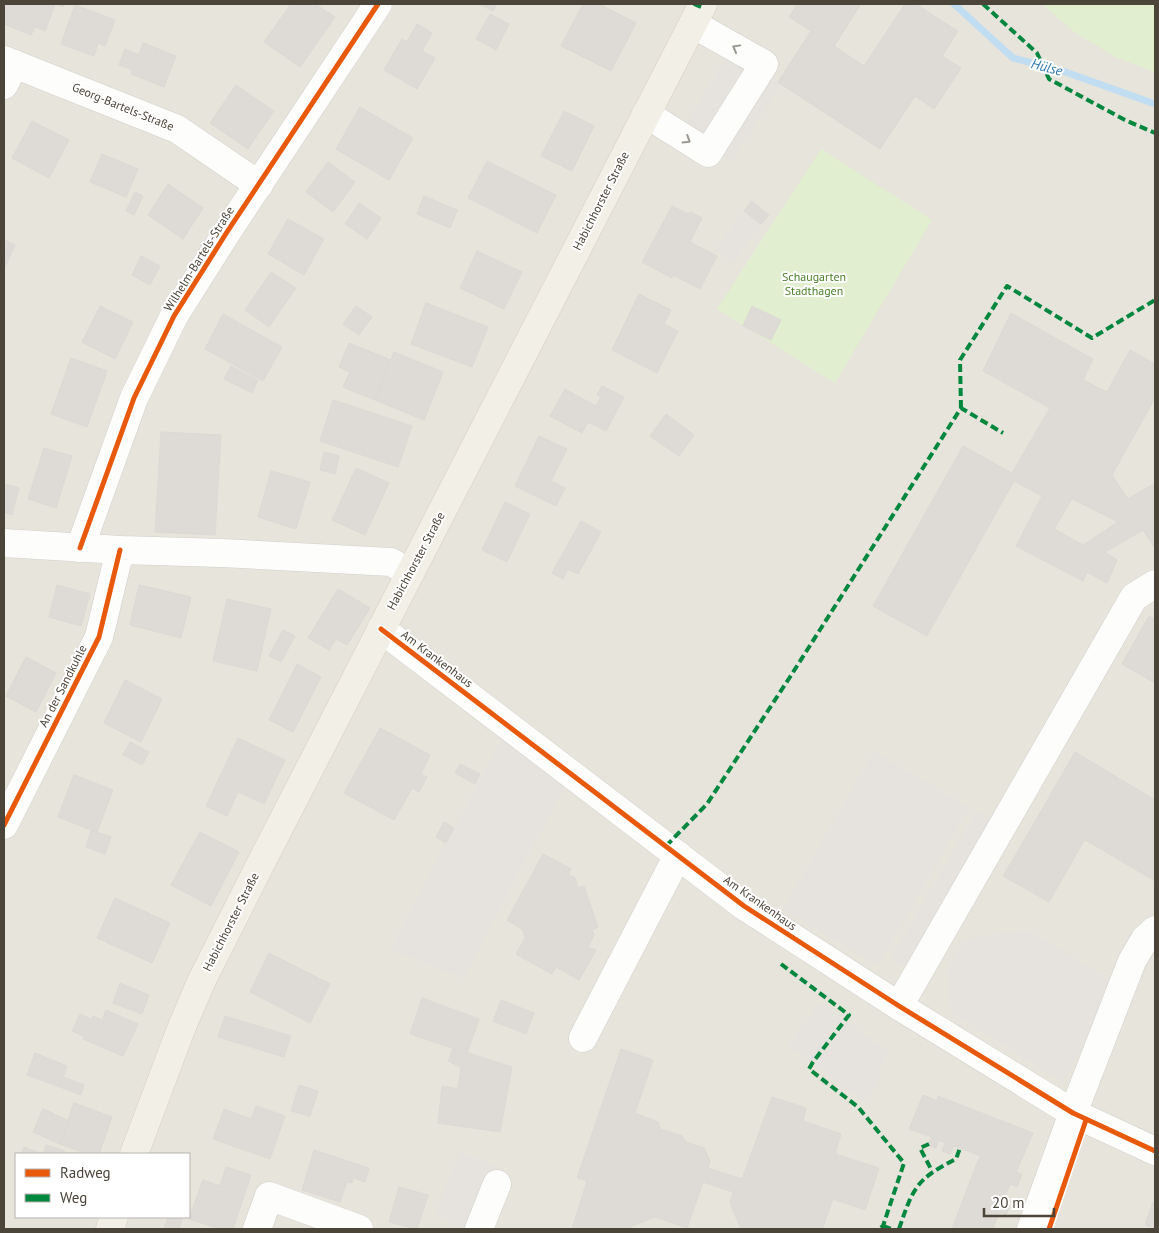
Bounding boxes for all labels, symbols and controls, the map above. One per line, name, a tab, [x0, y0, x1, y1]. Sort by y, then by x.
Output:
one-way arrow	[733, 44, 742, 54]
water label: Hülse	[1029, 54, 1065, 80]
street label: Georg-Bartels-Straße	[70, 79, 176, 134]
one-way arrow	[682, 134, 691, 143]
street label: Habichhorster Straße	[569, 149, 632, 253]
street label: Wilhelm-Bartels-Straße	[160, 204, 237, 314]
park label: Schaugarten Stadthagen	[782, 269, 846, 298]
street label: Habichhorster Straße	[383, 509, 448, 612]
street label: Am Krankenhaus	[399, 627, 476, 690]
street label: An der Sandkuhle	[35, 642, 90, 729]
street label: Habichhorster Straße	[199, 870, 262, 974]
street label: Am Krankenhaus	[721, 872, 800, 933]
legend	[15, 1153, 190, 1218]
text: Radweg	[60, 1163, 111, 1182]
scale bar	[984, 1186, 1054, 1218]
text: Weg	[60, 1188, 87, 1207]
text: 20 m	[992, 1193, 1025, 1212]

